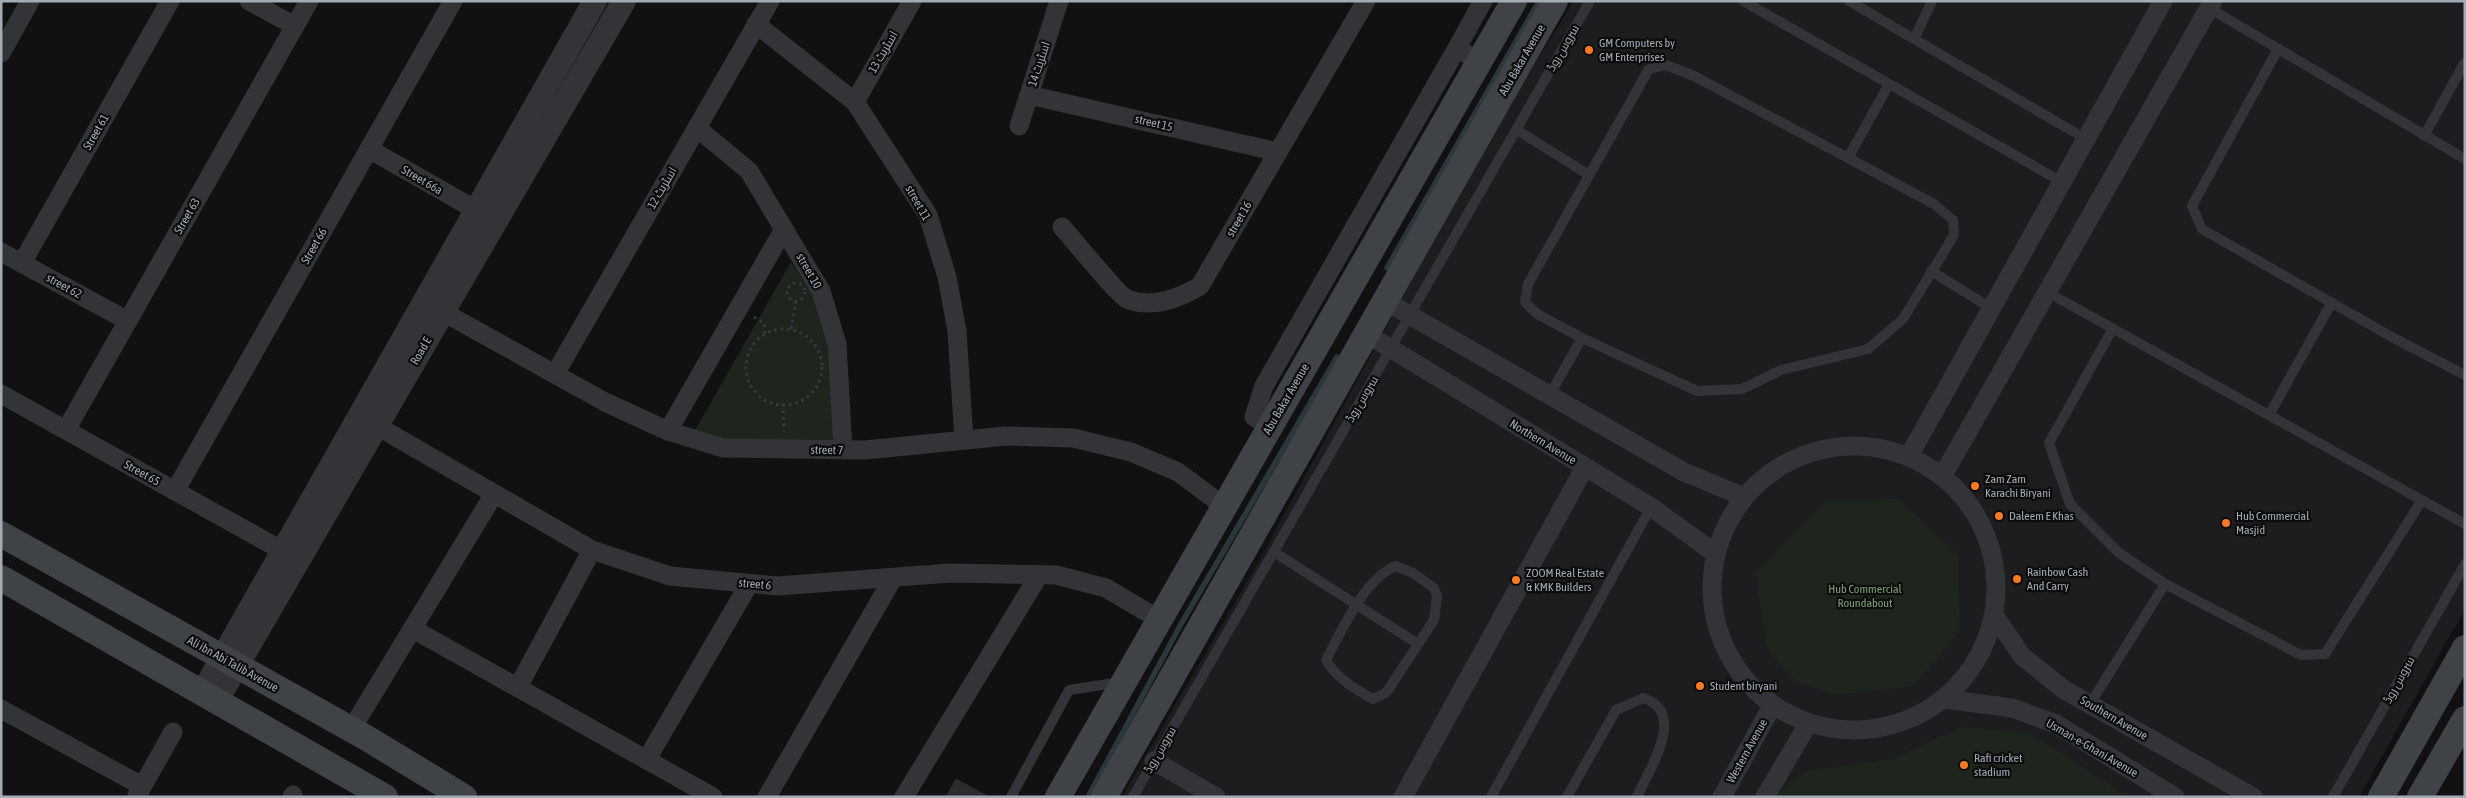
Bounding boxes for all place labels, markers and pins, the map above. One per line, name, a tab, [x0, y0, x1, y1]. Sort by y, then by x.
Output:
place label: GM Computers by GM Enterprises	[1599, 36, 1675, 64]
marker: GM Computers by GM Enterprises	[1583, 44, 1595, 56]
place label: Zam Zam Karachi Biryani	[1985, 472, 2051, 500]
marker: Zam Zam Karachi Biryani	[1969, 480, 1981, 492]
place label: Daleem E Khas	[2009, 509, 2074, 523]
place label: Hub Commercial Masjid	[2236, 509, 2310, 537]
marker: Daleem E Khas	[1993, 510, 2005, 522]
marker: Hub Commercial Masjid	[2220, 517, 2232, 529]
place label: Rainbow Cash And Carry	[2027, 565, 2088, 593]
place label: ZOOM Real Estate & KMK Builders	[1526, 566, 1604, 594]
marker: Rainbow Cash And Carry	[2011, 573, 2023, 585]
marker: ZOOM Real Estate & KMK Builders	[1510, 574, 1522, 586]
place label: Student biryani	[1710, 679, 1777, 693]
marker: Student biryani	[1694, 680, 1706, 692]
place label: Rafi cricket stadium	[1974, 751, 2023, 779]
marker: Rafi cricket stadium	[1958, 759, 1970, 771]

